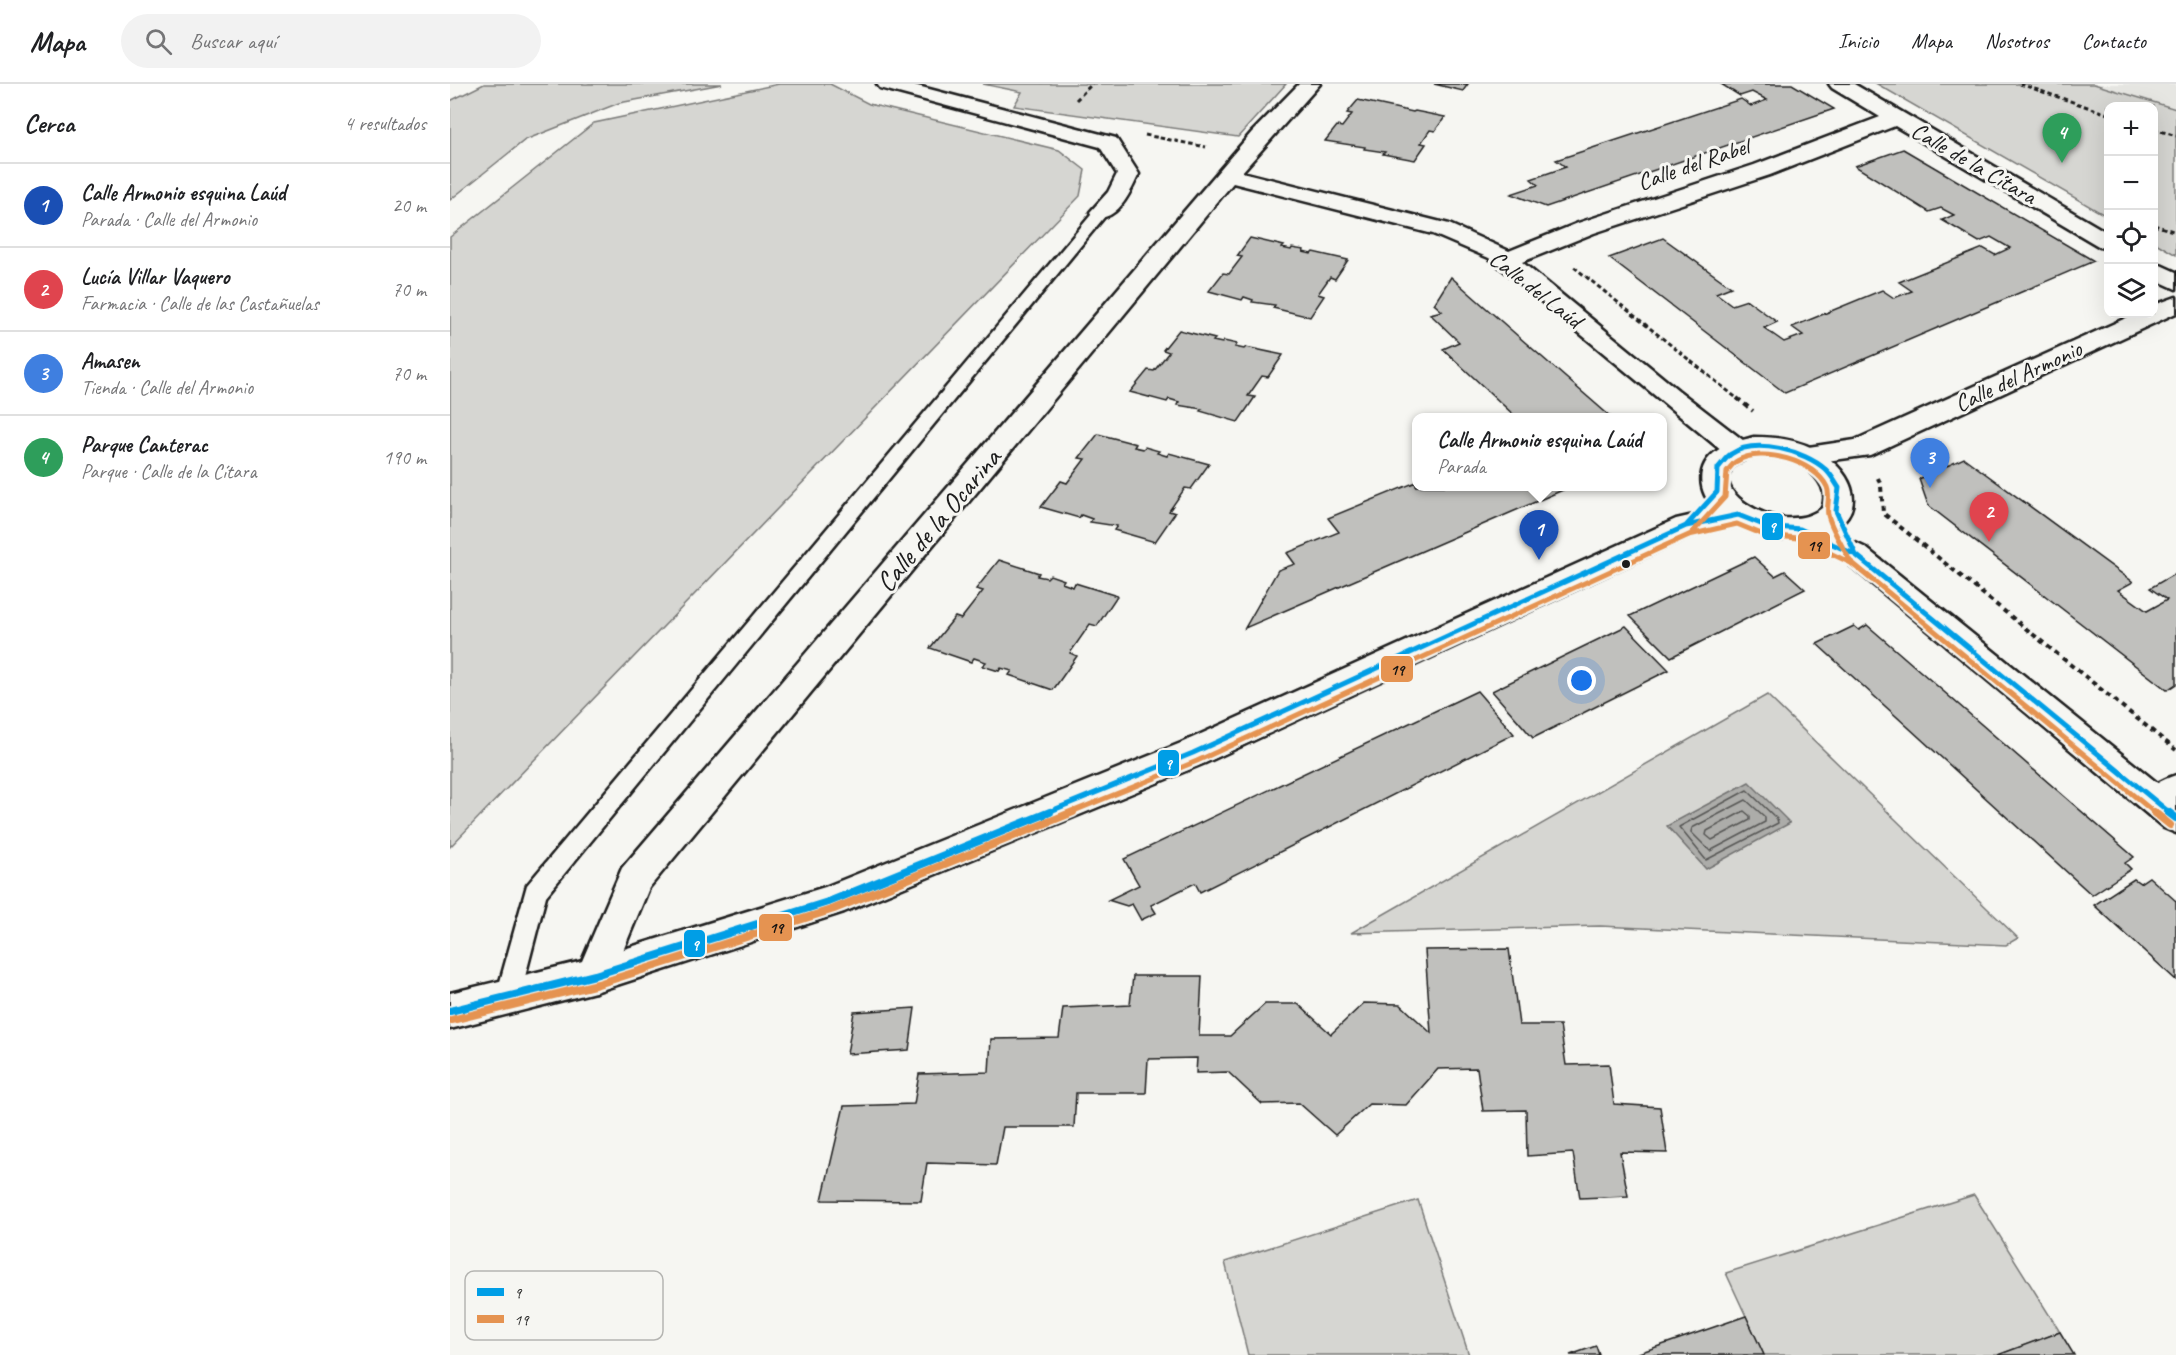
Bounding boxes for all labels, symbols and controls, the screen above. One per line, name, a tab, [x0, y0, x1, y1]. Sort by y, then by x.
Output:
search box	[121, 14, 541, 68]
text: Mapa	[30, 24, 85, 59]
icon: search	[142, 25, 175, 58]
text: Buscar aquí	[190, 27, 276, 55]
text: Inicio	[1838, 28, 1878, 54]
text: Mapa	[1911, 28, 1952, 54]
text: Nosotros	[1985, 28, 2049, 54]
text: Contacto	[2082, 28, 2146, 54]
map controls	[2104, 102, 2158, 318]
button: +	[2104, 102, 2158, 156]
text: Cerca	[24, 107, 74, 140]
text: 4 resultados	[344, 111, 426, 136]
pin: 4	[2042, 113, 2082, 163]
street label: Calle de la Cítara	[1906, 115, 2043, 212]
street label: Calle del Rabel	[1633, 130, 1756, 197]
button: −	[2104, 156, 2158, 210]
text: Calle Armonio esquina Laúd	[81, 179, 286, 207]
text: 1	[39, 193, 48, 218]
text: 20 m	[392, 193, 426, 218]
text: Parada · Calle del Armonio	[81, 207, 257, 232]
button: locate	[2104, 210, 2158, 264]
street label: Calle del Laúd	[1484, 243, 1591, 337]
text: Lucía Villar Vaquero	[81, 263, 229, 291]
button: layers	[2104, 264, 2158, 318]
text: 2	[39, 277, 48, 302]
text: 70 m	[392, 277, 426, 302]
text: Farmacia · Calle de las Castañuelas	[81, 291, 319, 316]
street label: Calle del Armonio	[1950, 333, 2088, 419]
text: Amasen	[81, 347, 140, 375]
text: 3	[39, 361, 48, 386]
text: 70 m	[392, 361, 426, 386]
text: Tienda · Calle del Armonio	[81, 375, 253, 400]
popup	[1412, 413, 1667, 491]
text: Calle Armonio esquina Laúd	[1437, 426, 1642, 454]
text: Parque Canterac	[81, 431, 208, 459]
pin: 3	[1910, 438, 1950, 488]
street label: Calle de la Ocarina	[868, 440, 1009, 599]
text: 4	[39, 445, 48, 470]
text: 190 m	[383, 445, 426, 470]
text: Parada	[1437, 454, 1486, 479]
text: Parque · Calle de la Cítara	[81, 459, 256, 484]
pin: 2	[1970, 492, 2008, 542]
pin: 1	[1520, 510, 1558, 560]
line badge: 9	[1761, 512, 1784, 541]
text: 9	[1768, 517, 1777, 537]
line badge: 19	[1797, 531, 1831, 560]
text: 19	[1807, 536, 1823, 556]
unlabelled marker	[1620, 558, 1632, 570]
line badge: 19	[1380, 655, 1414, 683]
text: 19	[1390, 660, 1406, 680]
your location	[1567, 666, 1596, 695]
line badge: 9	[1157, 749, 1180, 777]
text: 9	[1164, 754, 1173, 774]
line badge: 19	[758, 913, 793, 942]
text: 19	[769, 918, 785, 938]
line badge: 9	[683, 929, 706, 958]
text: 9	[691, 935, 700, 955]
legend	[465, 1271, 663, 1340]
text: 9	[514, 1283, 523, 1303]
text: 19	[514, 1310, 530, 1330]

